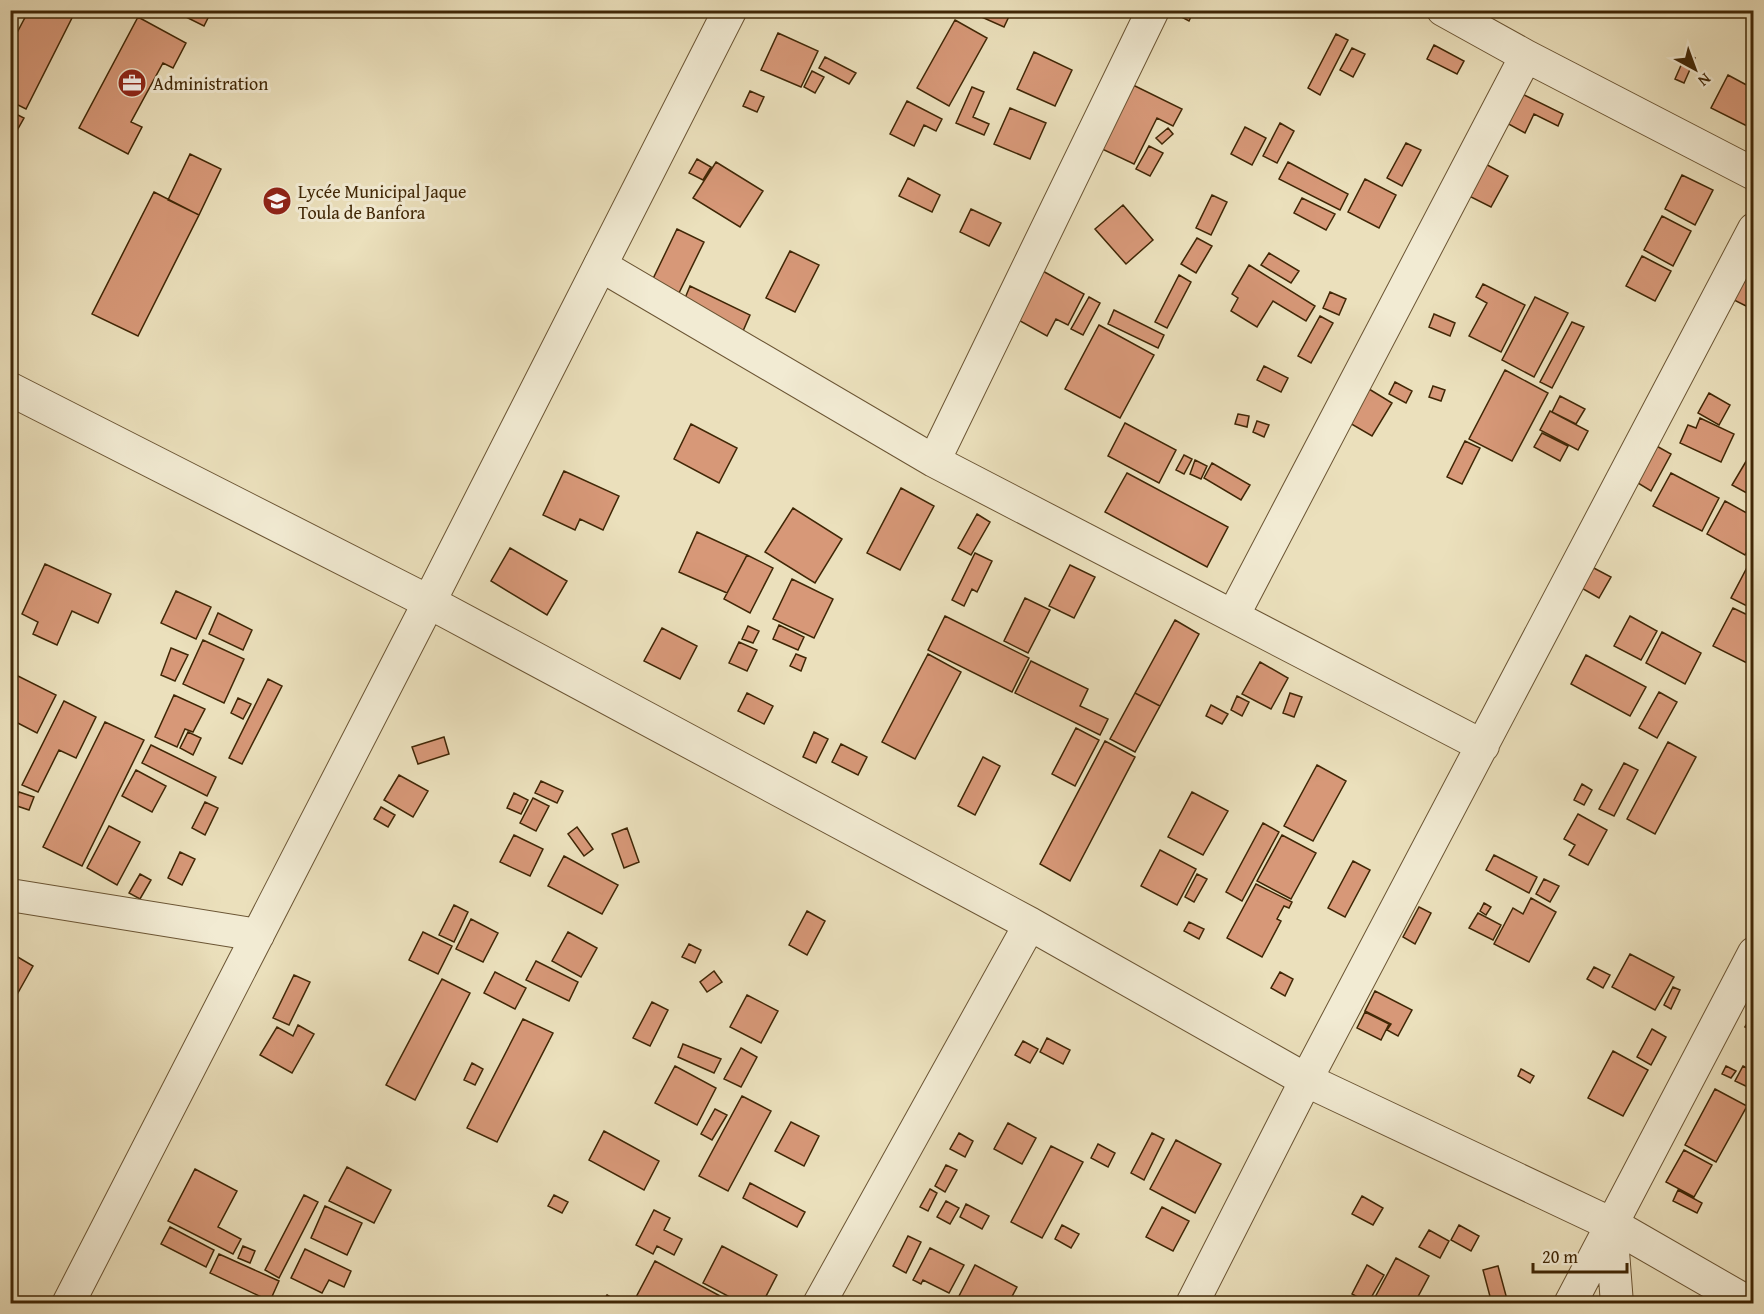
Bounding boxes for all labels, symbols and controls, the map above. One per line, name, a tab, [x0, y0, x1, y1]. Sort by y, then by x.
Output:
north arrow	[1665, 39, 1725, 99]
office icon: Administration	[116, 67, 148, 99]
text: N	[1693, 68, 1717, 93]
place label: Administration	[153, 70, 268, 97]
place label: Lycée Municipal Jaque Toula de Banfora	[298, 178, 466, 226]
school or university icon: Lycée Municipal Jaque Toula de Banfora	[261, 185, 293, 217]
scale bar	[1533, 1236, 1628, 1274]
text: 20 m	[1542, 1243, 1578, 1270]

